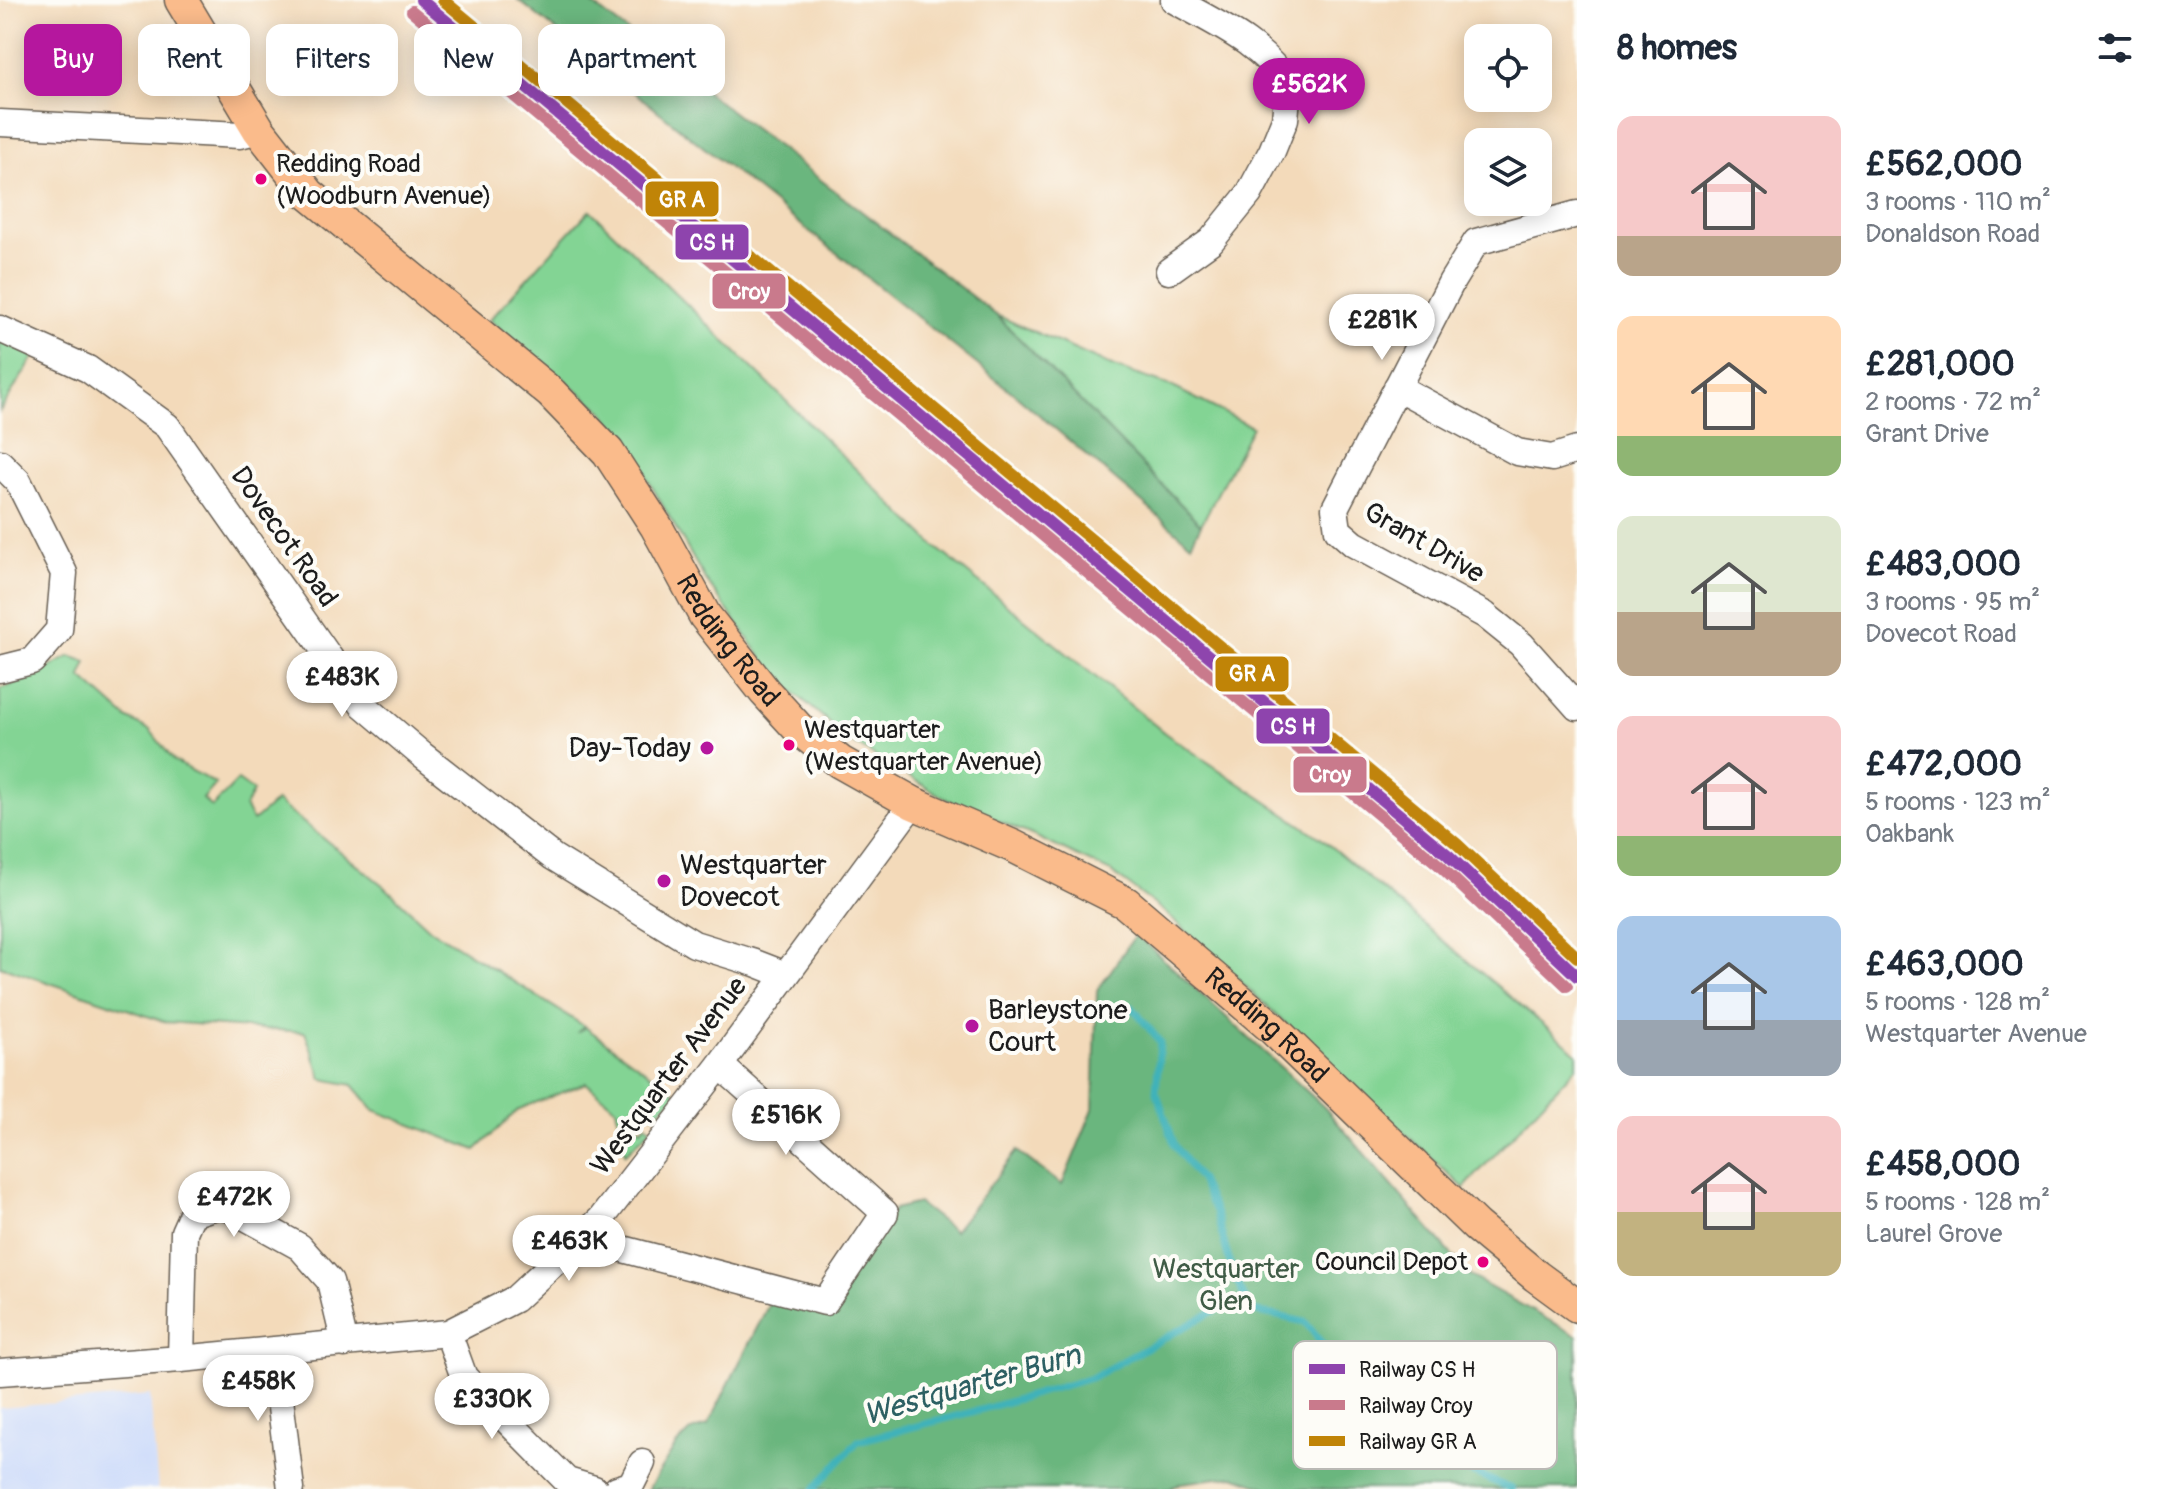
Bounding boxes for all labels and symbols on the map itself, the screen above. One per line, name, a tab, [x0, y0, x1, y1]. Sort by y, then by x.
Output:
pin: £562K	[1253, 58, 1365, 126]
place label: Redding Road (Woodburn Avenue)	[276, 148, 492, 212]
marker: Redding Road (Woodburn Avenue)	[253, 171, 269, 187]
line badge: GR A	[644, 180, 720, 218]
text: GR A	[659, 186, 706, 214]
line badge: CS H	[674, 223, 750, 261]
text: CS H	[689, 229, 735, 257]
line badge: Croy	[711, 272, 787, 310]
text: Croy	[728, 278, 771, 306]
pin: £281K	[1326, 294, 1438, 362]
street label: Dovecot Road	[223, 460, 345, 614]
street label: Grant Drive	[1357, 494, 1491, 592]
street label: Redding Road	[668, 568, 788, 714]
pin: £483K	[286, 651, 398, 719]
line badge: GR A	[1214, 655, 1290, 693]
text: GR A	[1229, 660, 1276, 688]
line badge: CS H	[1255, 707, 1331, 745]
text: CS H	[1270, 713, 1316, 741]
place label: Westquarter (Westquarter Avenue)	[804, 714, 1043, 778]
place label: Day-Today	[568, 731, 691, 766]
marker: Westquarter (Westquarter Avenue)	[781, 737, 797, 753]
marker: Day-Today	[698, 739, 716, 757]
line badge: Croy	[1292, 755, 1368, 794]
text: Croy	[1309, 761, 1352, 789]
place label: Westquarter Dovecot	[680, 848, 827, 915]
marker: Westquarter Dovecot	[655, 872, 673, 890]
street label: Redding Road	[1197, 960, 1336, 1091]
street label: Westquarter Avenue	[583, 970, 755, 1182]
place label: Barleystone Court	[988, 993, 1128, 1060]
marker: Barleystone Court	[963, 1017, 981, 1035]
pin: £516K	[730, 1089, 842, 1157]
pin: £472K	[178, 1171, 290, 1239]
pin: £463K	[513, 1215, 625, 1283]
place label: Council Depot	[1315, 1246, 1469, 1278]
park label: Westquarter Glen	[1153, 1252, 1299, 1319]
marker: Council Depot	[1475, 1254, 1491, 1270]
water label: Westquarter Burn	[859, 1336, 1086, 1434]
legend	[1293, 1341, 1557, 1469]
pin: £458K	[202, 1355, 314, 1423]
text: Railway CS H	[1359, 1356, 1475, 1384]
pin: £330K	[436, 1373, 548, 1441]
text: Railway Croy	[1359, 1392, 1473, 1420]
text: Railway GR A	[1359, 1428, 1477, 1456]

